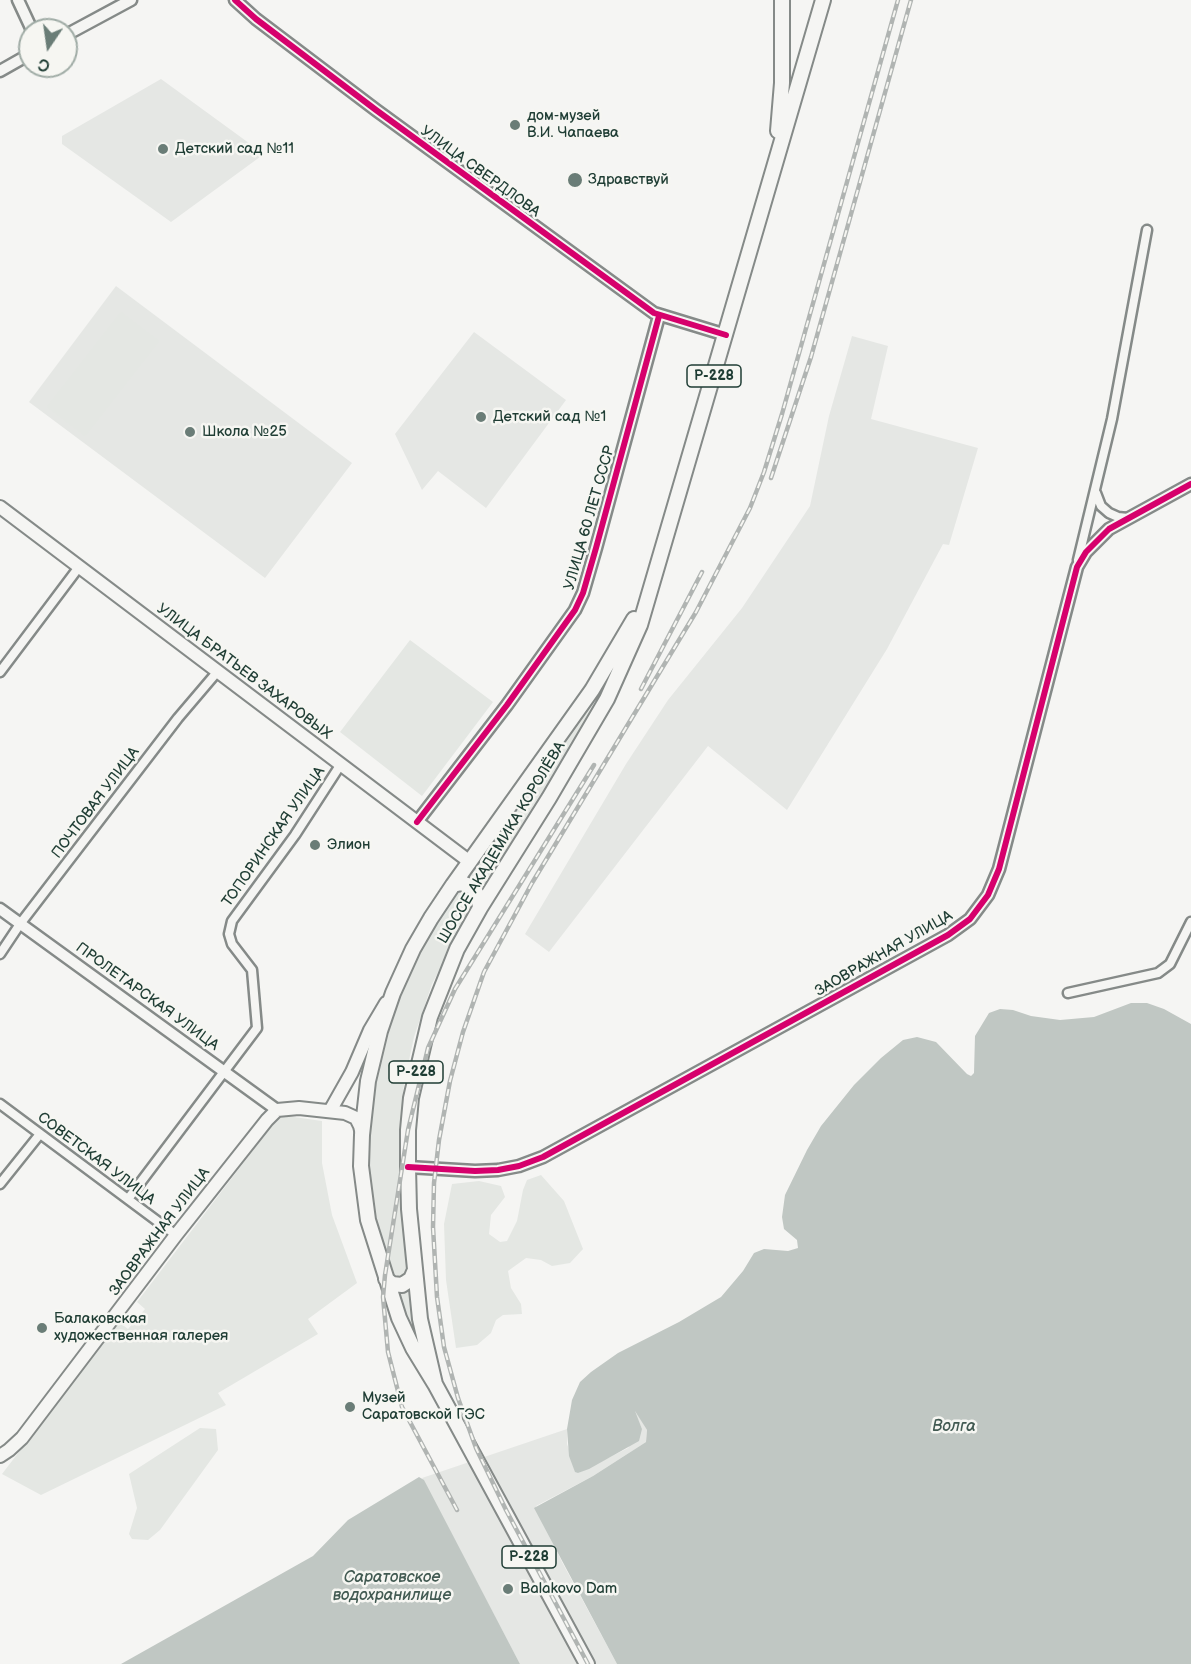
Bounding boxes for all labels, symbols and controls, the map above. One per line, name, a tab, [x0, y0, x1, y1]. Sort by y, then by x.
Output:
north arrow	[18, 18, 78, 78]
text: С	[37, 54, 52, 75]
place label: дом-музей В.И. Чапаева	[527, 107, 619, 142]
marker: дом-музей В.И. Чапаева	[508, 118, 522, 132]
street label: УЛИЦА СВЕРДЛОВА	[417, 123, 543, 221]
place label: Детский сад №11	[175, 140, 294, 158]
marker: Детский сад №11	[156, 142, 170, 156]
marker: Здравствуй	[566, 171, 584, 189]
place label: Здравствуй	[588, 171, 669, 189]
road number: Р-228	[687, 365, 741, 387]
place label: Детский сад №1	[493, 408, 606, 426]
marker: Детский сад №1	[474, 410, 488, 424]
place label: Школа №25	[202, 423, 287, 441]
marker: Школа №25	[183, 425, 197, 439]
street label: УЛИЦА 60 ЛЕТ СССР	[561, 444, 619, 592]
street label: УЛИЦА БРАТЬЕВ ЗАХАРОВЫХ	[153, 600, 335, 744]
street label: ШОССЕ АКАДЕМИКА КОРОЛЁВА	[434, 739, 570, 947]
street label: ПОЧТОВАЯ УЛИЦА	[48, 744, 144, 862]
street label: ТОПОРИНСКАЯ УЛИЦА	[219, 763, 329, 911]
place label: Элион	[327, 836, 370, 854]
marker: Элион	[308, 838, 322, 852]
street label: ЗАОВРАЖНАЯ УЛИЦА	[812, 907, 956, 1001]
street label: ПРОЛЕТАРСКАЯ УЛИЦА	[72, 939, 222, 1055]
road number: Р-228	[389, 1061, 443, 1083]
street label: СОВЕТСКАЯ УЛИЦА	[34, 1109, 158, 1209]
street label: ЗАОВРАЖНАЯ УЛИЦА	[106, 1164, 214, 1300]
place label: Балаковская художественная галерея	[54, 1310, 228, 1345]
marker: Балаковская художественная галерея	[35, 1321, 49, 1335]
place label: Музей Саратовской ГЭС	[362, 1389, 485, 1424]
marker: Музей Саратовской ГЭС	[343, 1400, 357, 1414]
water label: Волга	[932, 1417, 976, 1437]
road number: Р-228	[502, 1546, 556, 1568]
water label: Саратовское водохранилище	[333, 1568, 451, 1606]
place label: Balakovo Dam	[520, 1580, 617, 1598]
marker: Balakovo Dam	[501, 1582, 515, 1596]

